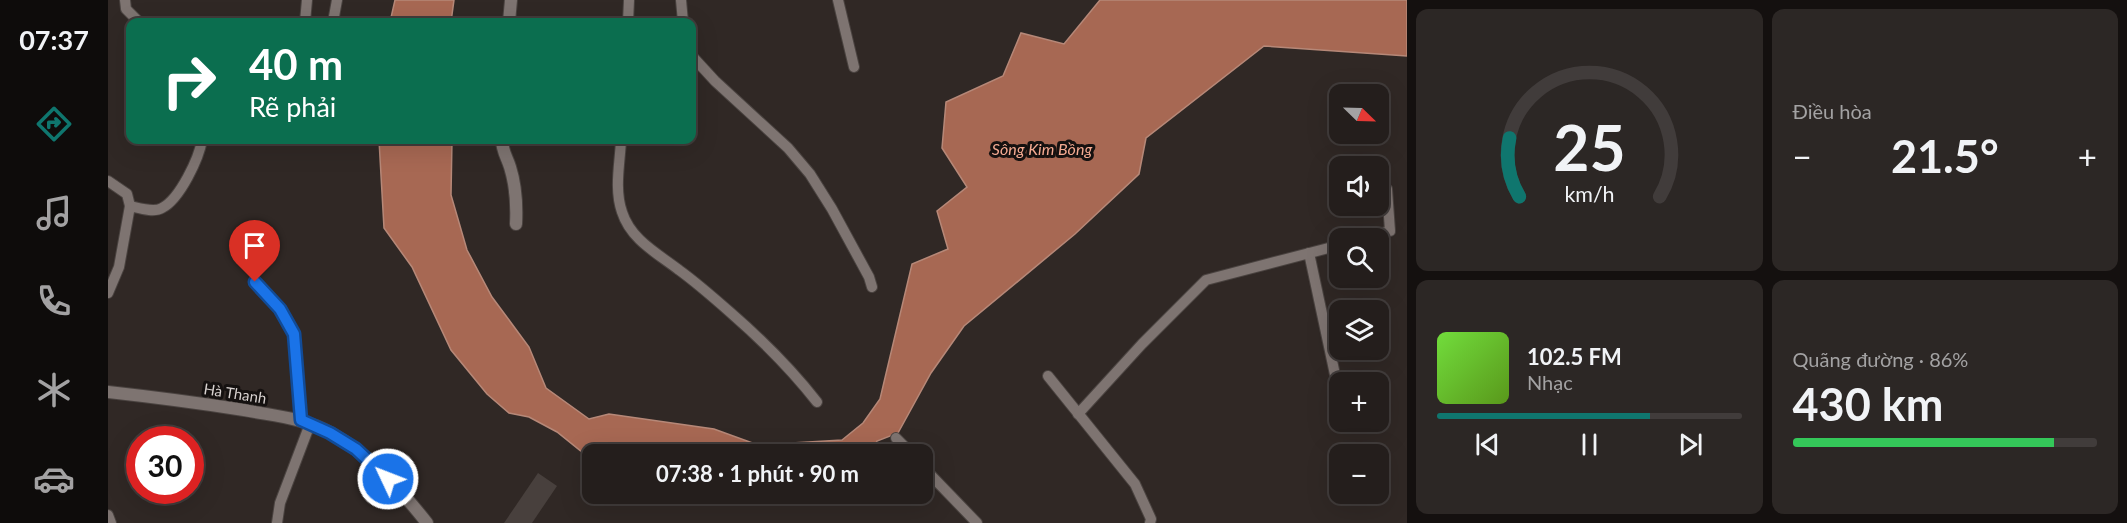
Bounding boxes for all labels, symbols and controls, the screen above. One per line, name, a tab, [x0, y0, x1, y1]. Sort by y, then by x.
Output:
text: 07:37	[19, 23, 89, 56]
text: 40 m	[249, 39, 343, 89]
icon: right	[150, 42, 228, 120]
north arrow	[1329, 84, 1389, 144]
map controls	[1329, 84, 1389, 504]
text: Rẽ phải	[249, 90, 336, 123]
text: Điều hòa	[1793, 99, 1872, 123]
icon: directions	[33, 103, 75, 145]
text: 25	[1553, 109, 1625, 184]
text: 21.5°	[1891, 129, 1999, 183]
text: −	[1793, 136, 1812, 176]
text: +	[2078, 136, 2097, 176]
water label: Sông Kim Bồng	[992, 139, 1092, 158]
button: sound	[1329, 156, 1389, 216]
text: km/h	[1564, 181, 1614, 207]
icon: music	[33, 192, 75, 234]
pin	[229, 220, 280, 282]
button: search	[1329, 228, 1389, 288]
icon: arrive	[238, 229, 271, 262]
icon: phone	[33, 280, 75, 322]
button: layers	[1329, 300, 1389, 360]
text: 102.5 FM	[1527, 343, 1622, 370]
text: Quãng đường · 86%	[1793, 347, 1968, 371]
icon: climate	[33, 369, 75, 411]
text: Nhạc	[1527, 370, 1573, 394]
button: +	[1329, 372, 1389, 432]
text: 430 km	[1793, 377, 1943, 431]
street label: Hà Thanh	[202, 379, 268, 407]
speed limit sign: 30	[126, 426, 204, 504]
icon: previous	[1471, 428, 1504, 461]
icon: pause	[1573, 428, 1606, 461]
icon: next	[1674, 428, 1707, 461]
button: −	[1329, 444, 1389, 504]
position arrow	[356, 447, 420, 511]
icon: car	[33, 458, 75, 500]
text: 07:38 · 1 phút · 90 m	[656, 460, 859, 487]

